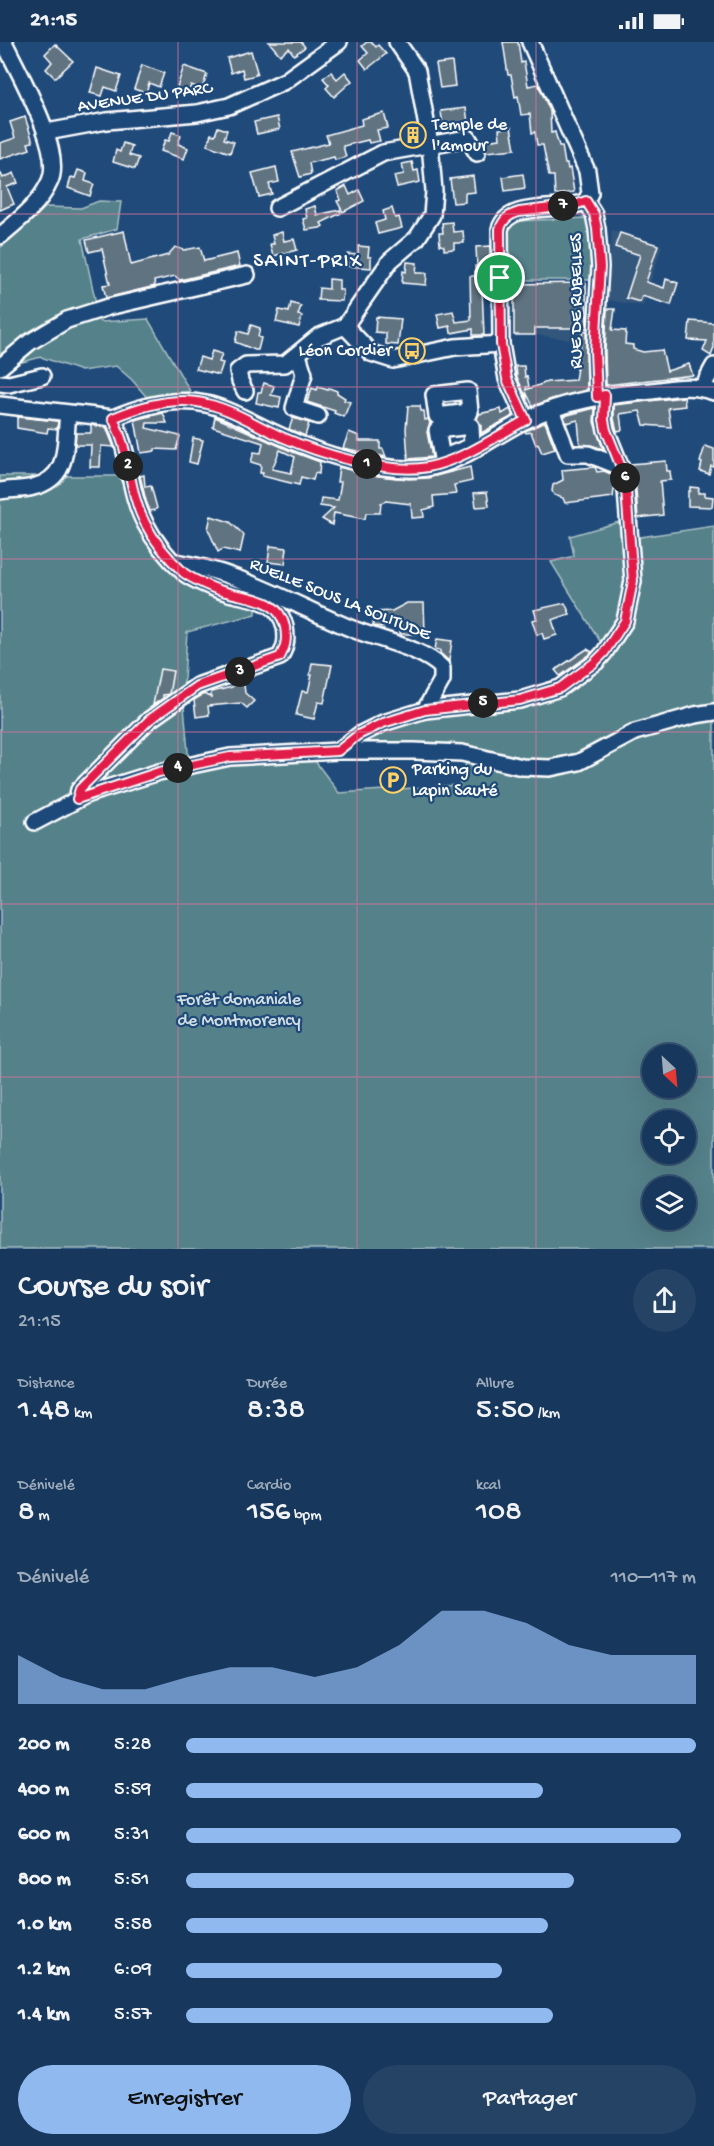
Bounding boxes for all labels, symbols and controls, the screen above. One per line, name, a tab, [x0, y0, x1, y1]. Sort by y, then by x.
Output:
text: 21:15	[30, 8, 77, 34]
street label: AVENUE DU PARC	[76, 78, 215, 118]
place label: Temple de l'amour	[431, 115, 508, 157]
building icon: Temple de l'amour	[398, 120, 428, 150]
pin: 7	[548, 191, 578, 221]
text: 7	[559, 196, 567, 215]
street label: RUE DE RUBELLES	[567, 233, 588, 369]
district label: SAINT-PRIX	[253, 250, 363, 275]
pin	[474, 252, 525, 303]
icon: arrive	[483, 261, 516, 294]
bus stop icon: Léon Cordier	[397, 336, 427, 366]
place label: Léon Cordier	[298, 341, 394, 362]
pin: 1	[352, 449, 382, 479]
pin: 2	[113, 451, 143, 481]
text: 1	[364, 454, 370, 473]
text: 2	[124, 456, 132, 475]
pin: 6	[610, 463, 640, 493]
text: 6	[621, 468, 629, 487]
street label: RUELLE SOUS LA SOLITUDE	[246, 554, 434, 646]
pin: 3	[225, 657, 255, 687]
text: 3	[236, 662, 244, 681]
pin: 5	[468, 688, 498, 718]
text: 5	[479, 693, 487, 712]
pin: 4	[163, 753, 193, 783]
text: 4	[174, 758, 182, 777]
place label: Parking du Lapin Sauté	[411, 760, 498, 802]
parking icon: Parking du Lapin Sauté	[378, 765, 408, 795]
park label: Forêt domaniale de Montmorency	[176, 990, 302, 1032]
north arrow	[642, 1044, 696, 1098]
map controls	[642, 1044, 696, 1230]
button: locate	[642, 1110, 696, 1164]
button: layers	[642, 1176, 696, 1230]
text: Course du soir	[18, 1269, 208, 1307]
button: share	[633, 1269, 696, 1332]
text: 21:15	[18, 1311, 61, 1334]
text: Distance	[18, 1375, 75, 1394]
text: Durée	[247, 1375, 287, 1394]
text: Allure	[476, 1375, 514, 1394]
text: 1.48	[18, 1394, 70, 1429]
text: 8:38	[247, 1394, 305, 1429]
text: 5:50	[476, 1394, 534, 1429]
text: km	[70, 1405, 92, 1424]
text: /km	[534, 1405, 560, 1424]
text: Dénivelé	[18, 1477, 75, 1496]
text: Cardio	[247, 1477, 291, 1496]
text: kcal	[476, 1477, 501, 1496]
text: 8	[18, 1496, 34, 1531]
text: 156	[247, 1496, 290, 1531]
text: 108	[476, 1496, 522, 1531]
text: m	[34, 1507, 50, 1526]
text: bpm	[290, 1507, 322, 1526]
text: Dénivelé	[18, 1567, 89, 1590]
text: 110–117 m	[611, 1567, 696, 1590]
text: 200 m	[18, 1734, 69, 1757]
text: 5:28	[114, 1734, 152, 1757]
text: 400 m	[18, 1779, 69, 1802]
text: 5:59	[114, 1779, 151, 1802]
text: 600 m	[18, 1824, 70, 1847]
text: 5:31	[114, 1824, 149, 1847]
text: 800 m	[18, 1869, 71, 1892]
text: 5:51	[114, 1869, 149, 1892]
text: 1.0 km	[18, 1914, 72, 1937]
text: 5:58	[114, 1914, 152, 1937]
text: 1.2 km	[18, 1959, 70, 1982]
text: 6:09	[114, 1959, 152, 1982]
text: 1.4 km	[18, 2004, 70, 2027]
text: 5:57	[114, 2004, 152, 2027]
button: Enregistrer	[18, 2065, 351, 2134]
button: Partager	[363, 2065, 696, 2134]

